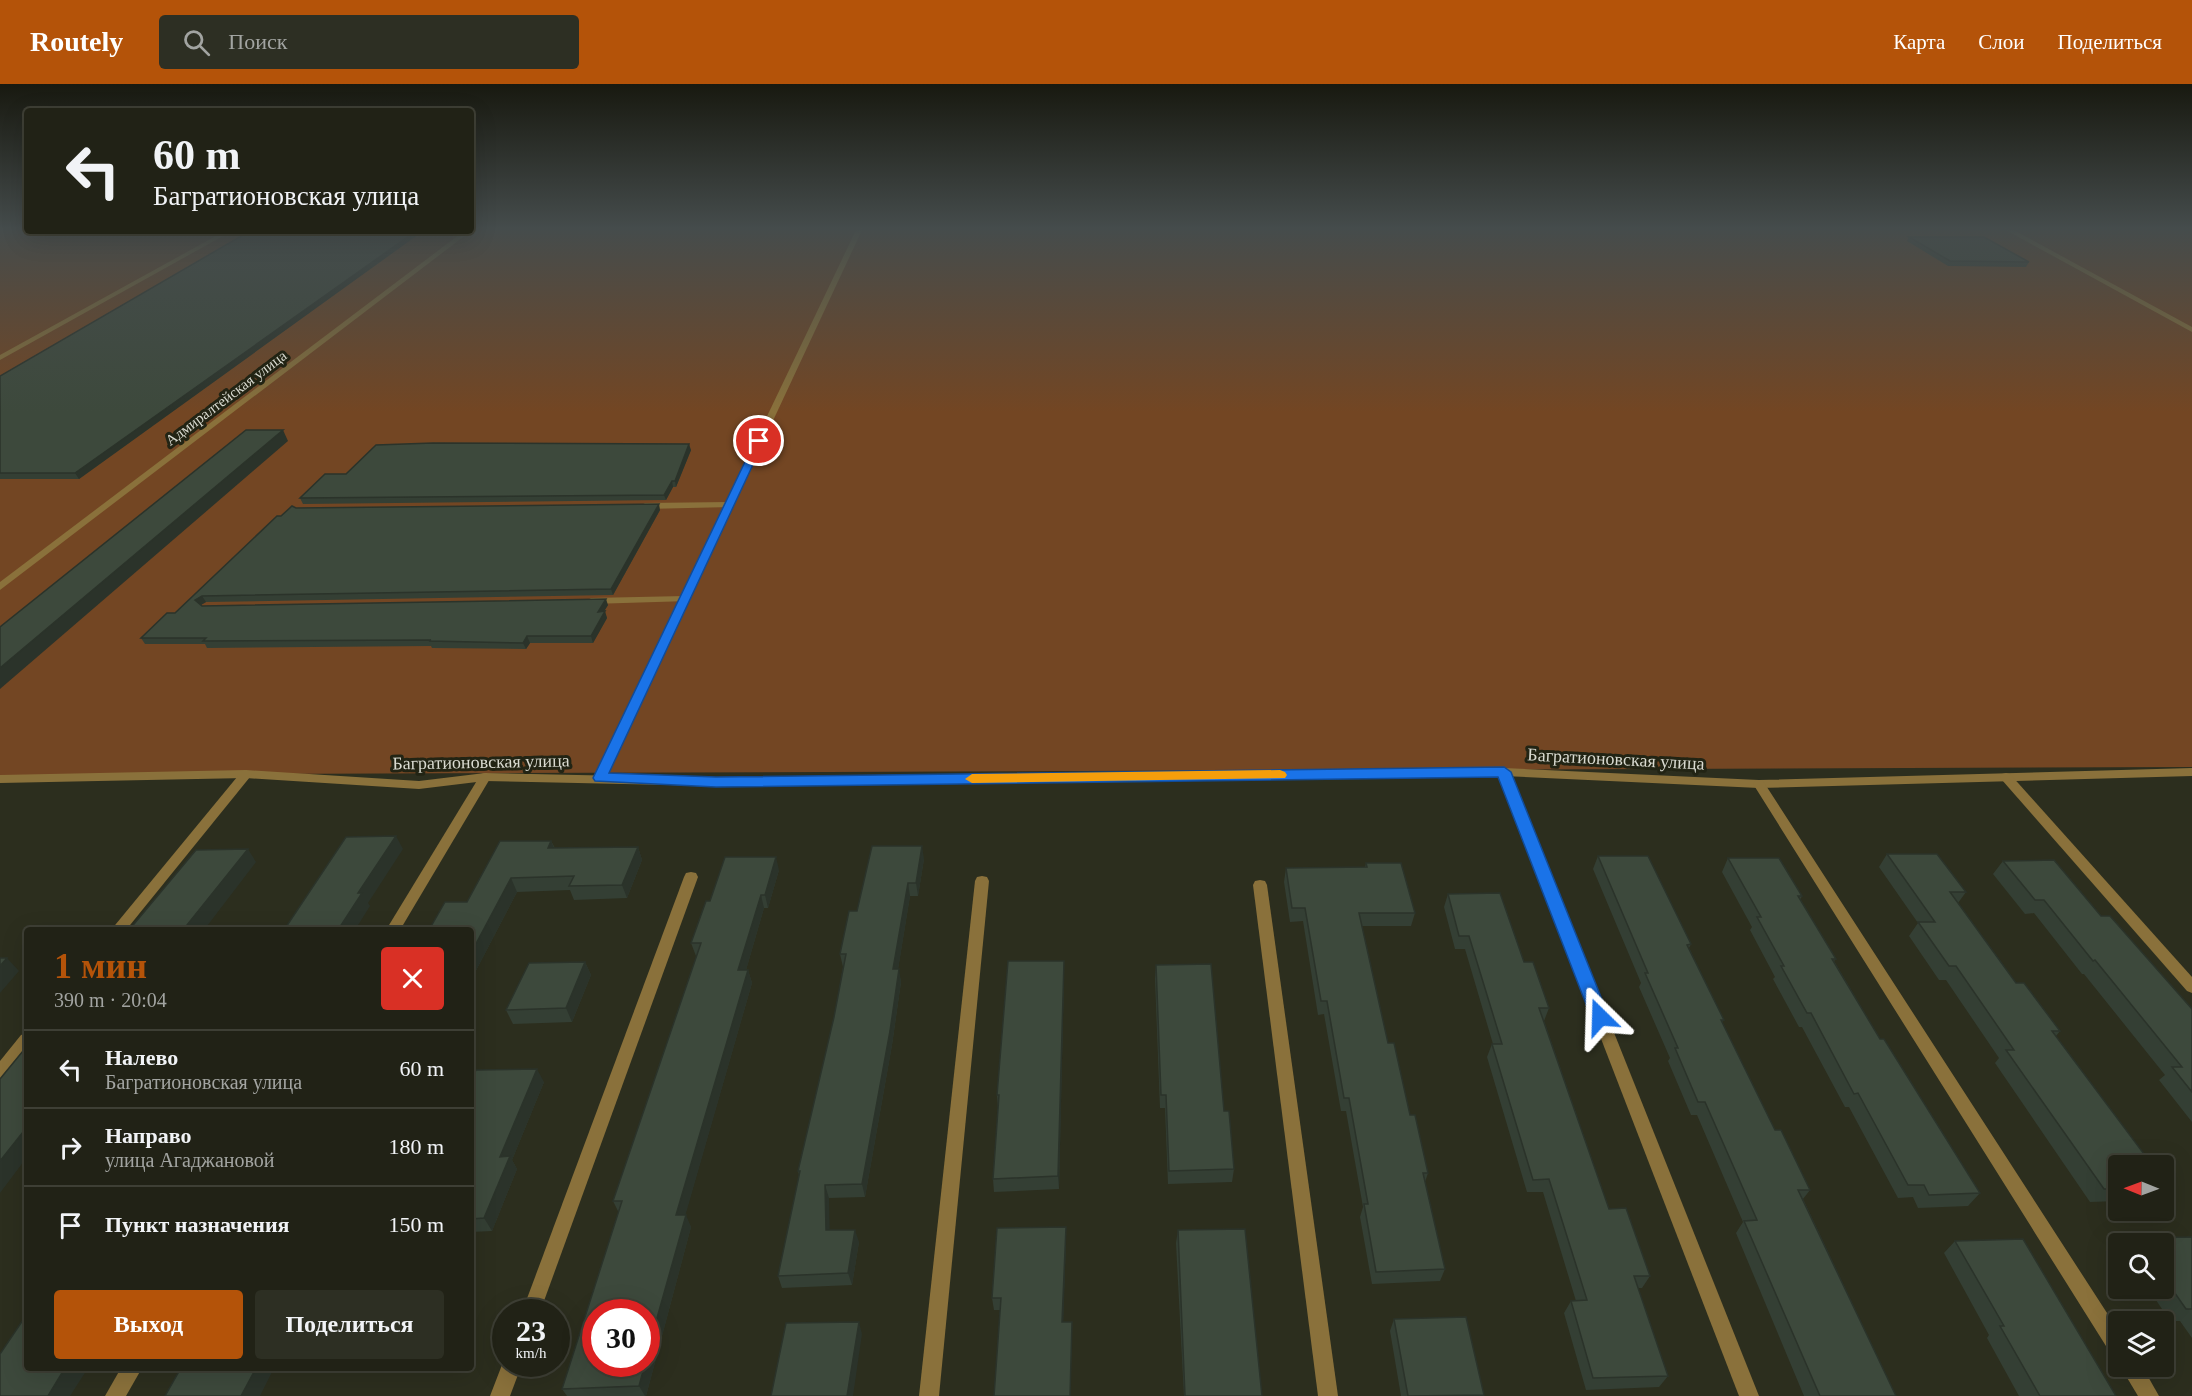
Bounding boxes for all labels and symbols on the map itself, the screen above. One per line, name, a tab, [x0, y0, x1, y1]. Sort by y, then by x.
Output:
street label: Адмиралтейская улица	[162, 347, 290, 449]
pin	[733, 415, 784, 466]
street label: Багратионовская улица	[1527, 744, 1705, 774]
street label: Багратионовская улица	[392, 750, 570, 774]
position arrow	[1568, 985, 1632, 1049]
north arrow	[2108, 1155, 2174, 1221]
speed limit sign: 30	[582, 1299, 660, 1377]

